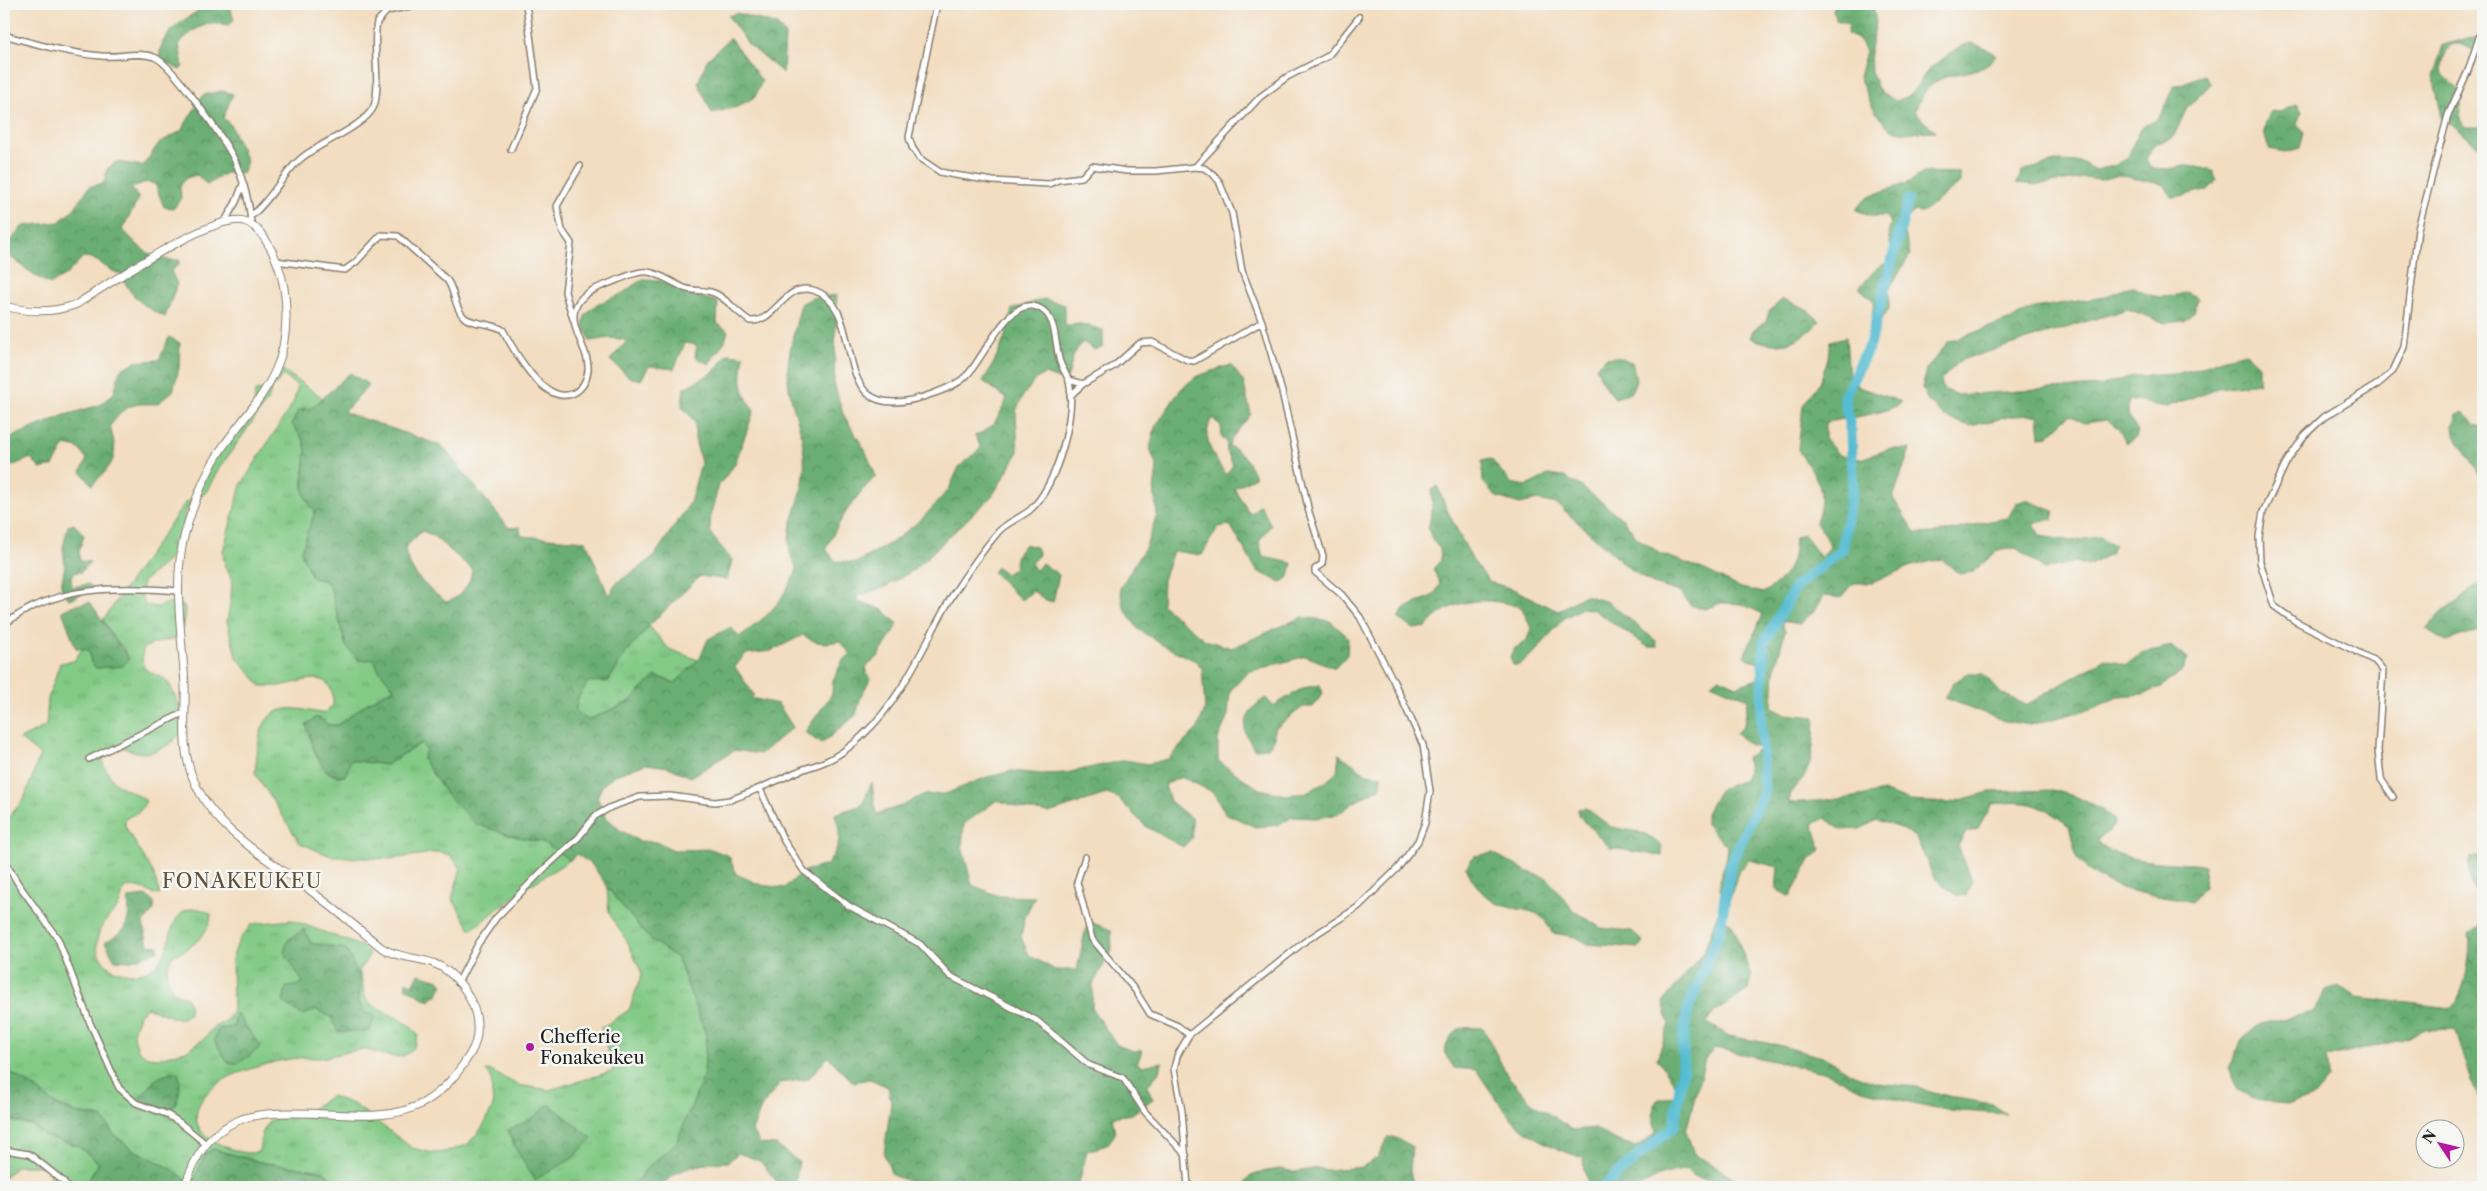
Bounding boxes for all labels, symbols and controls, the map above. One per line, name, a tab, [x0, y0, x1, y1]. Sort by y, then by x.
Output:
district label: FONAKEUKEU	[162, 869, 322, 893]
place label: Chefferie Fonakeukeu	[540, 1026, 644, 1069]
marker: Chefferie Fonakeukeu	[524, 1041, 536, 1053]
north arrow	[2414, 1118, 2464, 1168]
text: N	[2418, 1126, 2440, 1147]

